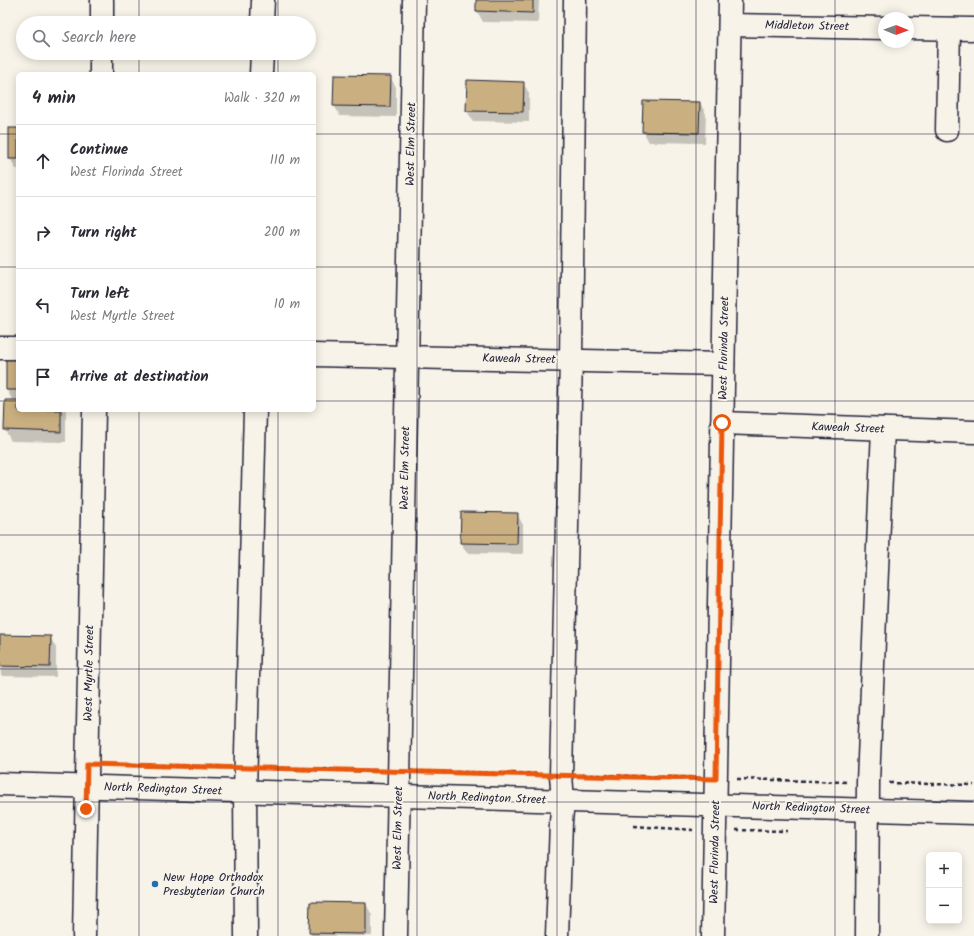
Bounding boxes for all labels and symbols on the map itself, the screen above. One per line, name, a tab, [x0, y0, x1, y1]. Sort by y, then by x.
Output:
north arrow	[878, 12, 914, 48]
street label: Middleton Street	[765, 16, 850, 36]
street label: West Elm Street	[401, 101, 421, 186]
street label: West Florinda Street	[714, 295, 734, 400]
street label: Kaweah Street	[482, 349, 556, 369]
route start	[713, 414, 731, 432]
street label: Kaweah Street	[811, 417, 885, 439]
street label: West Elm Street	[395, 425, 415, 510]
street label: West Myrtle Street	[79, 624, 99, 721]
street label: North Redington Street	[103, 777, 223, 801]
street label: West Elm Street	[388, 785, 408, 870]
street label: North Redington Street	[427, 786, 547, 810]
street label: North Redington Street	[751, 796, 871, 820]
street label: West Florinda Street	[705, 799, 725, 904]
route end	[77, 800, 95, 818]
place label: New Hope Orthodox Presbyterian Church	[163, 868, 265, 901]
marker: New Hope Orthodox Presbyterian Church	[150, 879, 160, 889]

